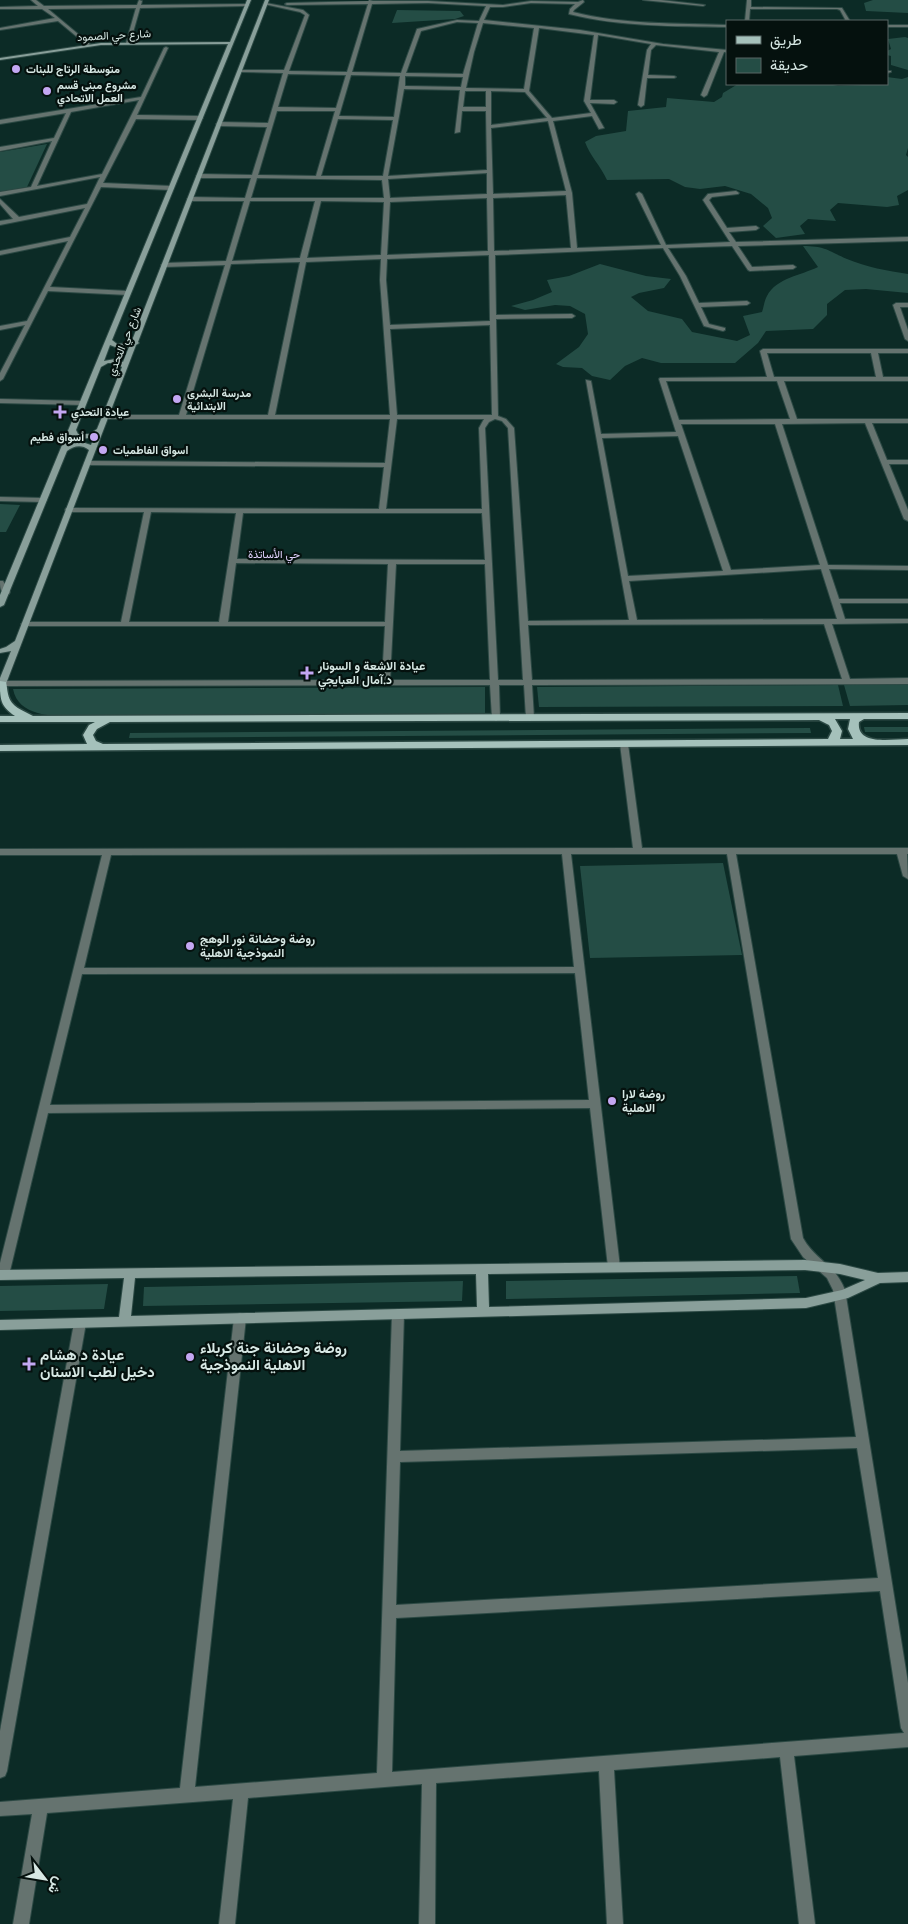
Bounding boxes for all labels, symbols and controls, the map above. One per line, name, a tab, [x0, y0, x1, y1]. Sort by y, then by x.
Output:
legend	[726, 20, 888, 85]
street label: شارع حي الصمود	[77, 27, 152, 47]
text: طريق	[770, 31, 802, 50]
text: حديقة	[770, 56, 808, 74]
marker: متوسطة الرتاج للبنات	[10, 63, 22, 75]
place label: متوسطة الرتاج للبنات	[26, 63, 120, 77]
place label: مشروع مبنى قسم العمل الاتحادي	[57, 79, 137, 107]
marker: مشروع مبنى قسم العمل الاتحادي	[41, 85, 53, 97]
street label: شارع حي التحدي	[105, 305, 147, 379]
place label: مدرسة البشرى الابتدائية	[187, 387, 251, 413]
marker: مدرسة البشرى الابتدائية	[171, 393, 183, 405]
marker: عيادة التحدي	[53, 405, 67, 419]
place label: عيادة التحدي	[71, 406, 129, 421]
place label: أسواق فطيم	[30, 431, 84, 445]
marker: أسواق فطيم	[88, 431, 100, 443]
marker: اسواق الفاطميات	[97, 444, 109, 456]
place label: اسواق الفاطميات	[113, 444, 188, 457]
district label: حي الأساتذة	[248, 548, 300, 564]
place label: عيادة الاشعة و السونار د.آمال العبايجي	[317, 659, 425, 690]
marker: عيادة الاشعة و السونار د.آمال العبايجي	[300, 666, 314, 680]
place label: روضة وحضانة نور الوهج النموذجية الاهلية	[200, 932, 315, 961]
marker: روضة وحضانة نور الوهج النموذجية الاهلية	[184, 940, 196, 952]
place label: روضة لارا الاهلية	[622, 1087, 665, 1115]
marker: روضة لارا الاهلية	[606, 1095, 618, 1107]
place label: روضة وحضانة جنة كربلاء الاهلية النموذجية	[200, 1339, 347, 1374]
place label: عيادة د هشام دخيل لطب الاسنان	[40, 1346, 155, 1381]
marker: روضة وحضانة جنة كربلاء الاهلية النموذجية	[184, 1351, 196, 1363]
marker: عيادة د هشام دخيل لطب الاسنان	[22, 1357, 36, 1371]
north arrow	[20, 1854, 70, 1904]
text: ش	[44, 1874, 67, 1897]

